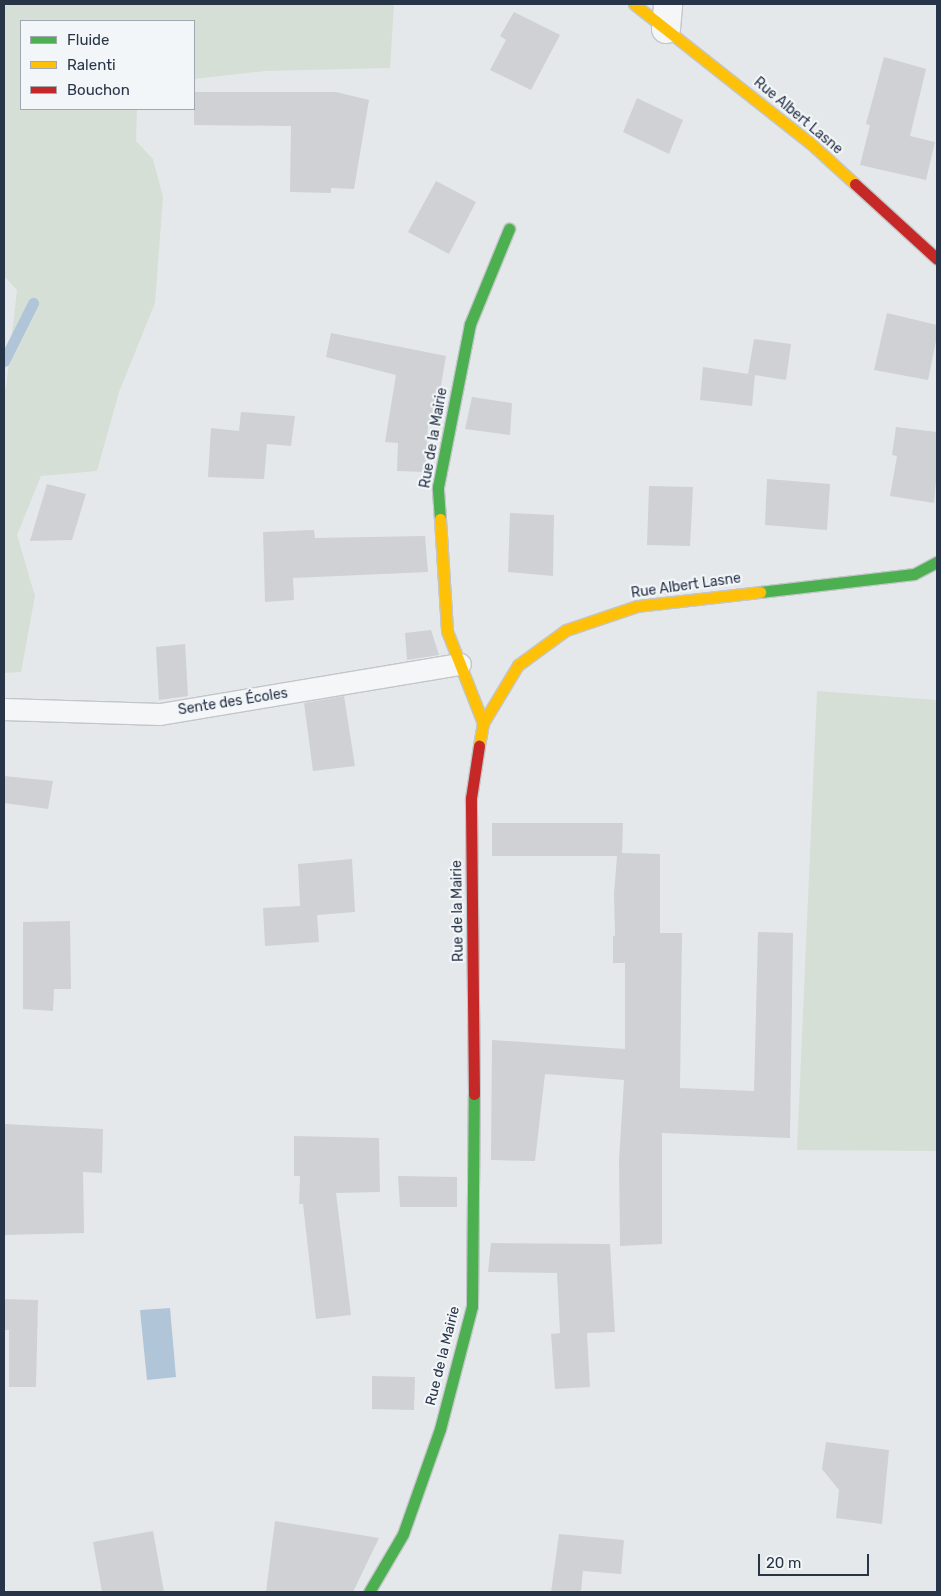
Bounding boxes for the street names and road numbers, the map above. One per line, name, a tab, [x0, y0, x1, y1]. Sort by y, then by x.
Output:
street label: Rue Albert Lasne	[750, 74, 846, 158]
street label: Rue de la Mairie	[417, 386, 451, 490]
street label: Rue Albert Lasne	[630, 570, 742, 602]
street label: Sente des Écoles	[177, 685, 289, 719]
street label: Rue de la Mairie	[449, 860, 467, 962]
street label: Rue de la Mairie	[423, 1305, 463, 1407]

